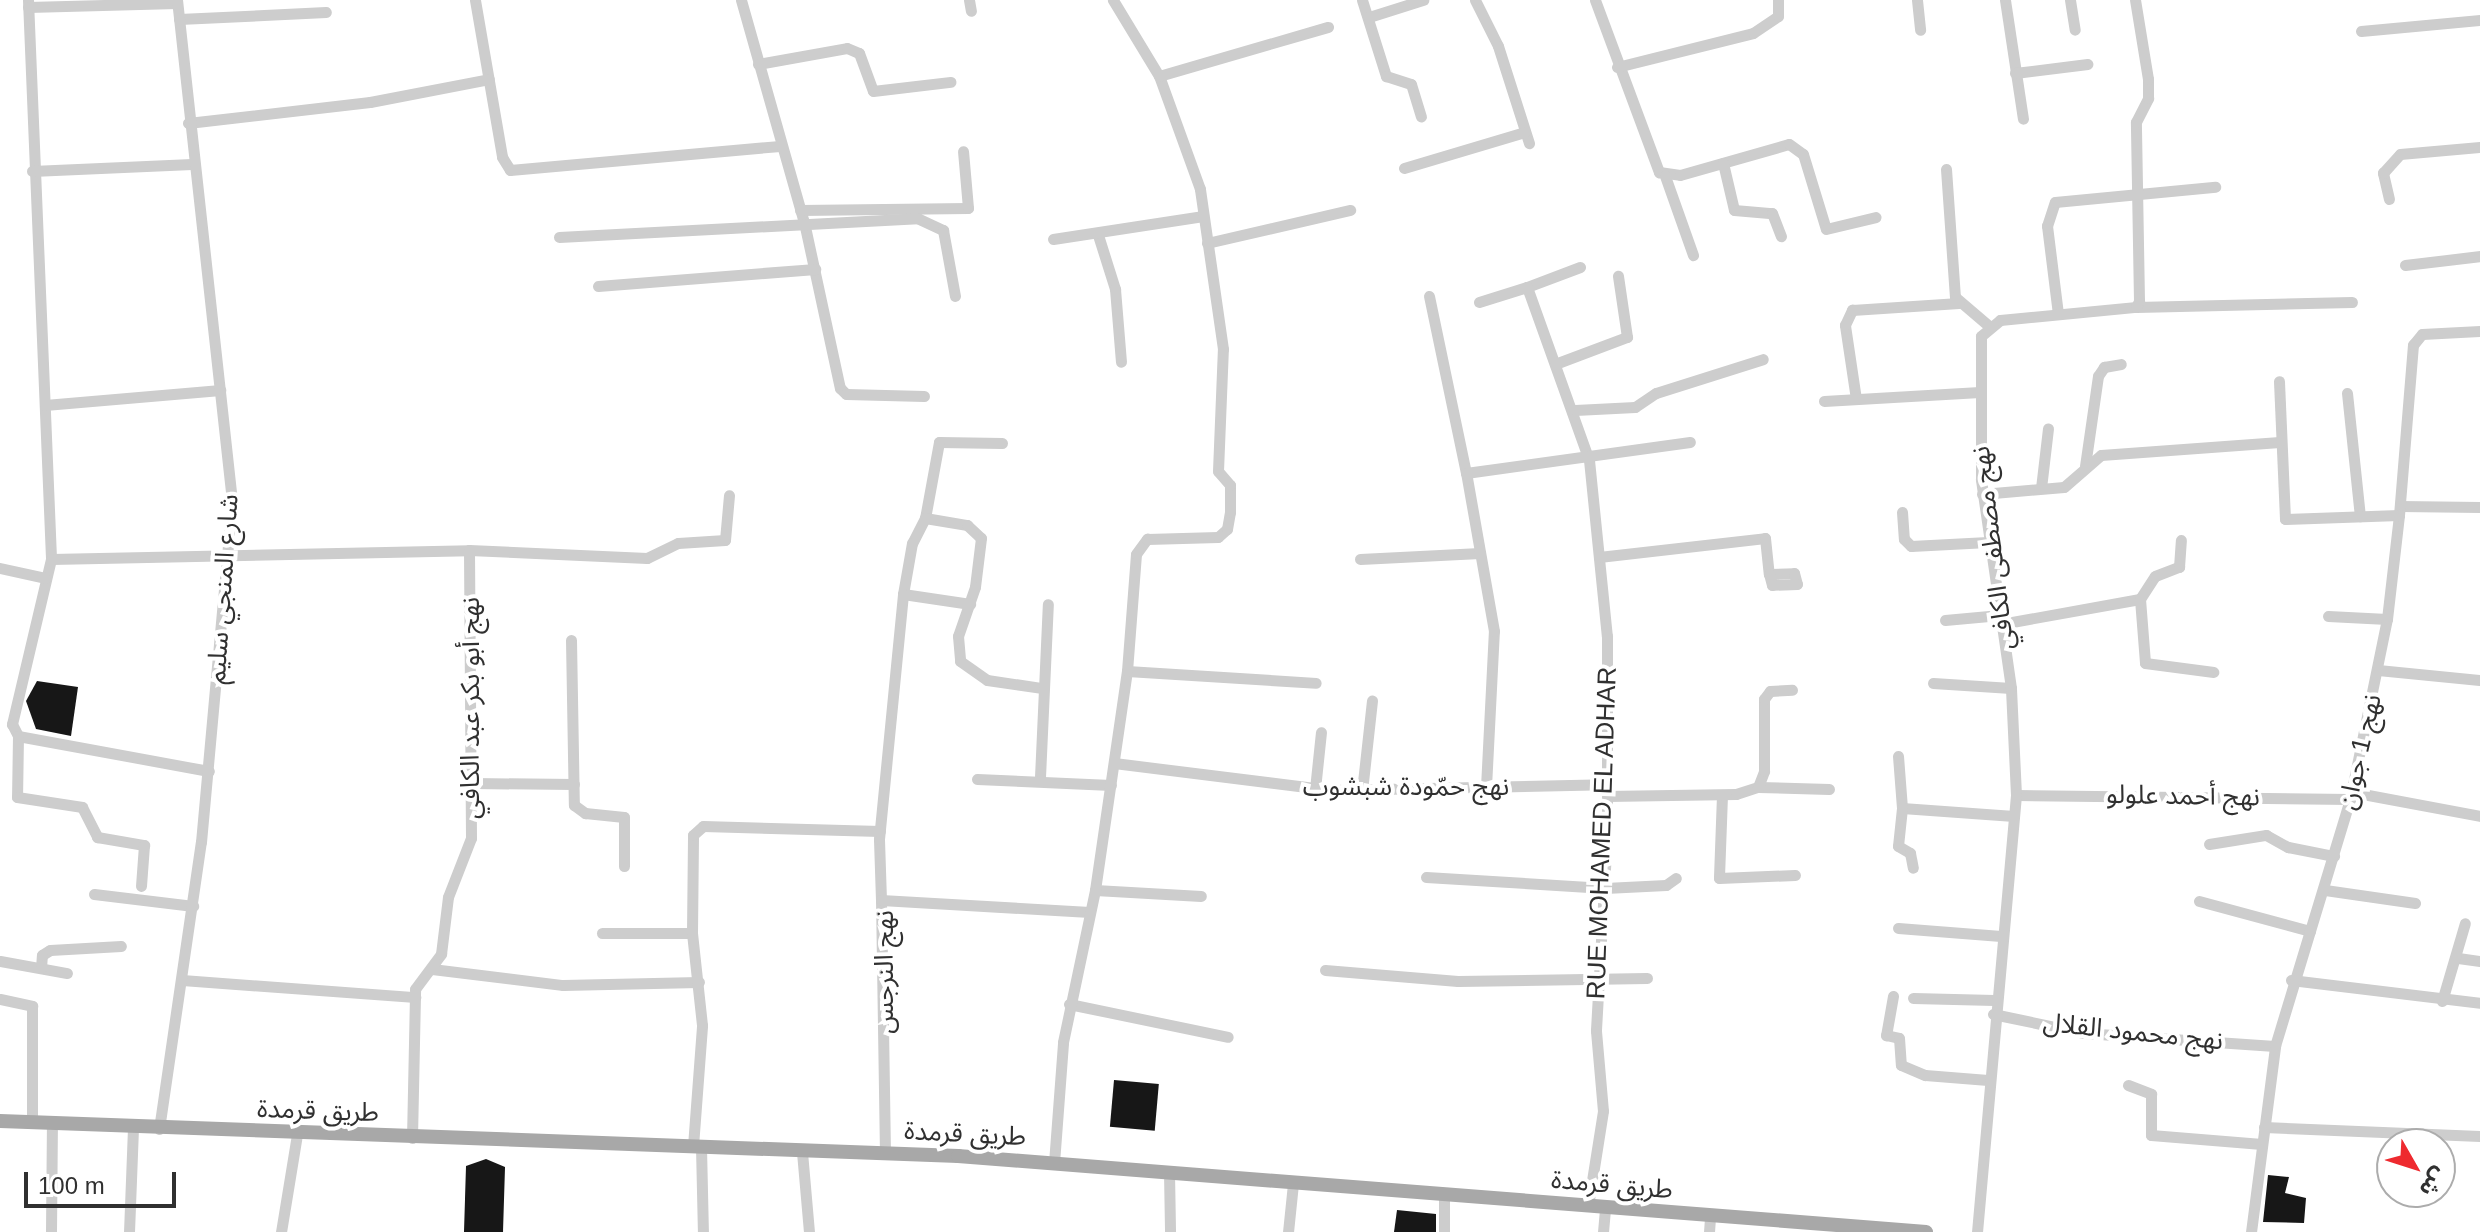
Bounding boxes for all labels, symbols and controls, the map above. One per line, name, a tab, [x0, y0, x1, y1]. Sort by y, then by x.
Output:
street label: نهج مصطفى الكافي	[1965, 444, 2021, 652]
street label: شارع المنجي سليم	[201, 493, 245, 685]
street label: نهج أبو بكر عبد الكافي	[455, 597, 487, 819]
street label: RUE MOHAMED EL ADHAR	[1581, 665, 1623, 1001]
street label: نهج 1 جوان	[2332, 691, 2388, 813]
street label: نهج حمّودة شبشوب	[1303, 771, 1509, 803]
street label: نهج أحمد علولو	[2106, 779, 2260, 813]
street label: نهج النرجس	[869, 910, 901, 1034]
street label: نهج محمود القلال	[2041, 1007, 2225, 1057]
street label: طريق قرمدة	[256, 1093, 380, 1129]
street label: طريق قرمدة	[903, 1115, 1027, 1153]
north arrow	[2376, 1128, 2456, 1208]
scale bar	[28, 1156, 180, 1206]
text: ش	[2414, 1163, 2453, 1202]
street label: طريق قرمدة	[1550, 1164, 1674, 1206]
text: 100 m	[38, 1172, 105, 1199]

